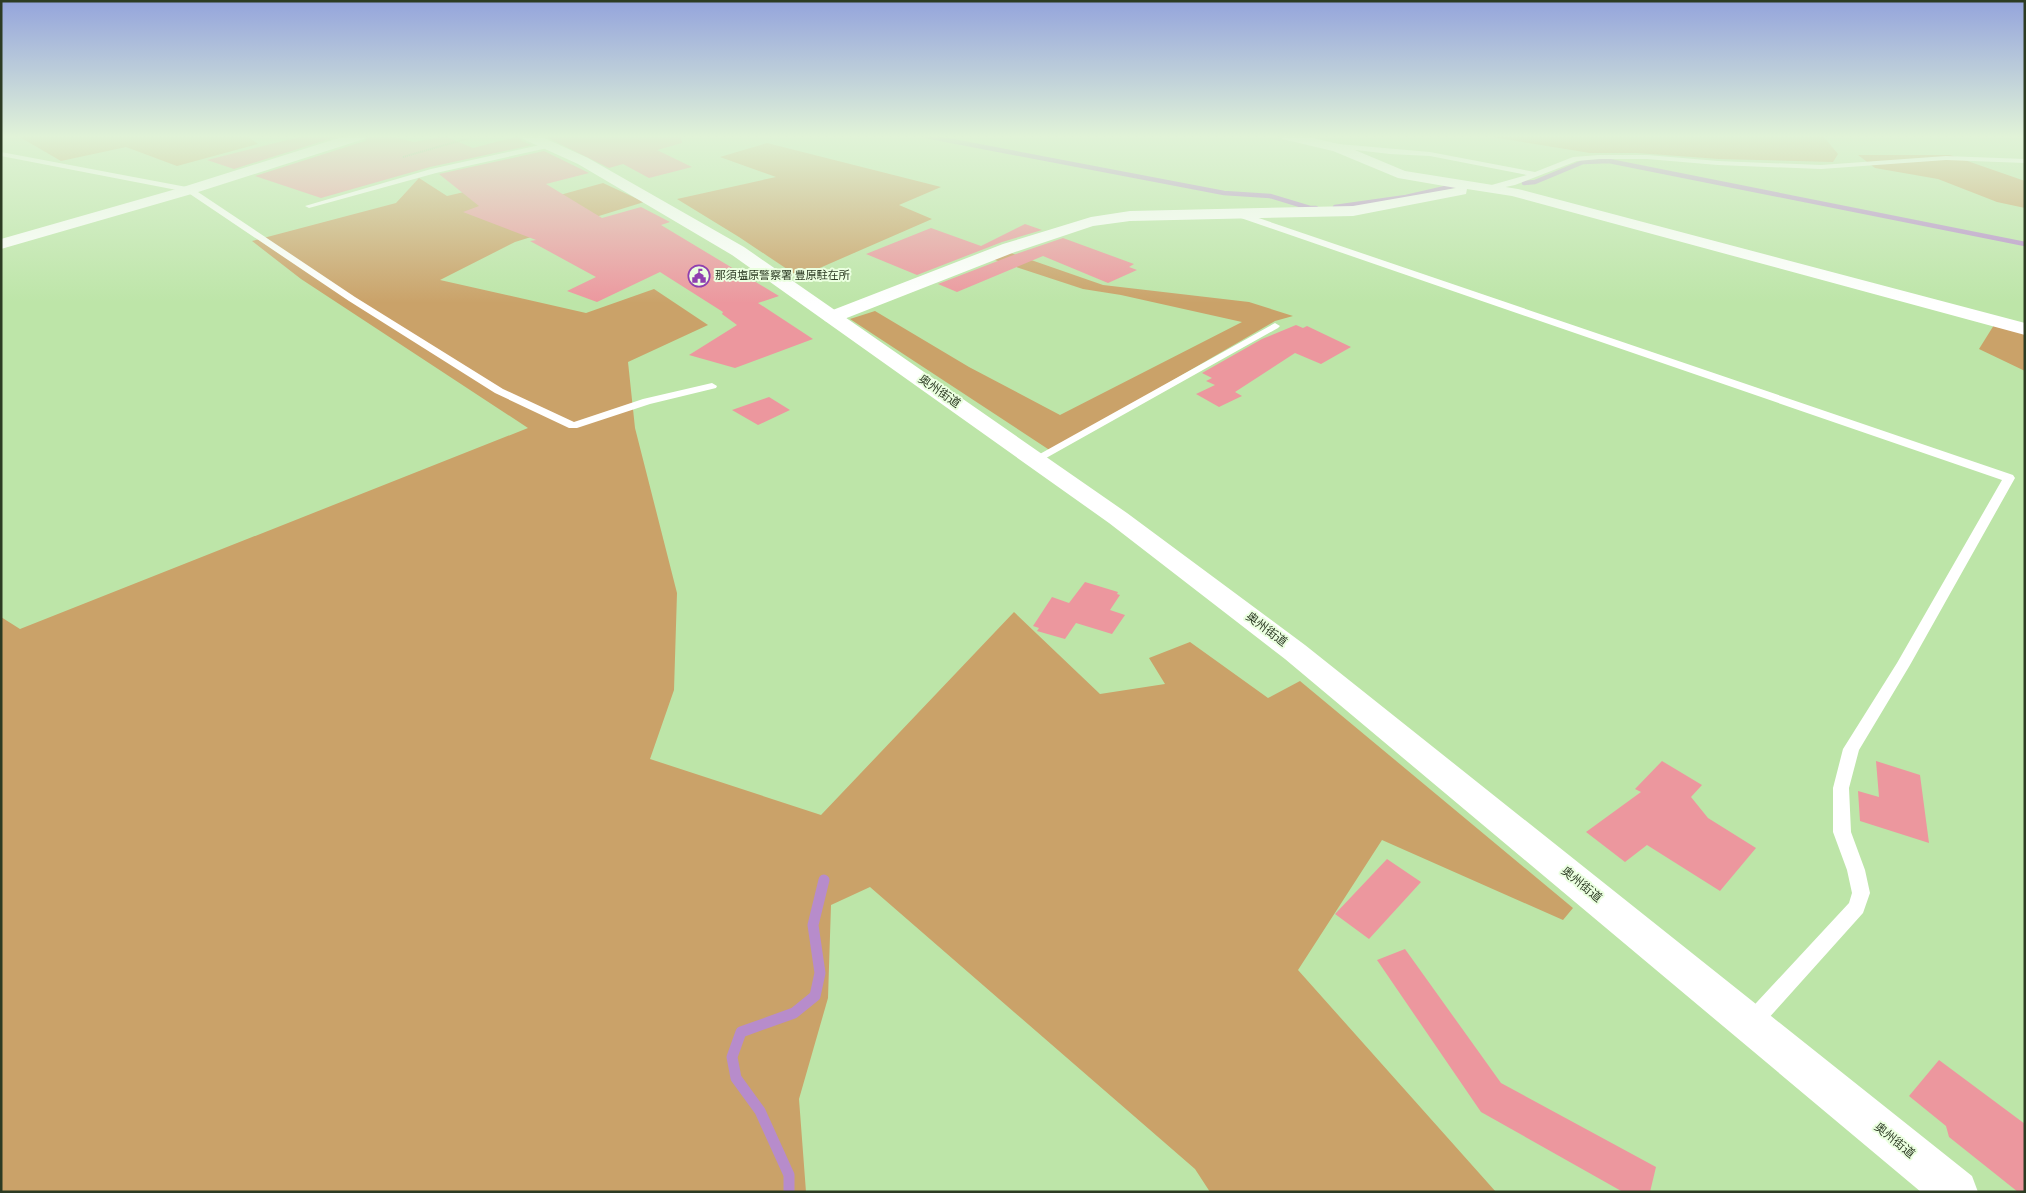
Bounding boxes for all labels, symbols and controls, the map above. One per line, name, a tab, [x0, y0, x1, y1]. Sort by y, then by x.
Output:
public building icon: 那須塩原警察署 豊原駐在所	[687, 264, 711, 288]
place label: 那須塩原警察署 豊原駐在所	[715, 269, 851, 283]
street label: 奥州街道	[915, 372, 963, 412]
street label: 奥州街道	[1242, 609, 1290, 651]
street label: 奥州街道	[1557, 864, 1605, 906]
street label: 奥州街道	[1870, 1120, 1918, 1162]

